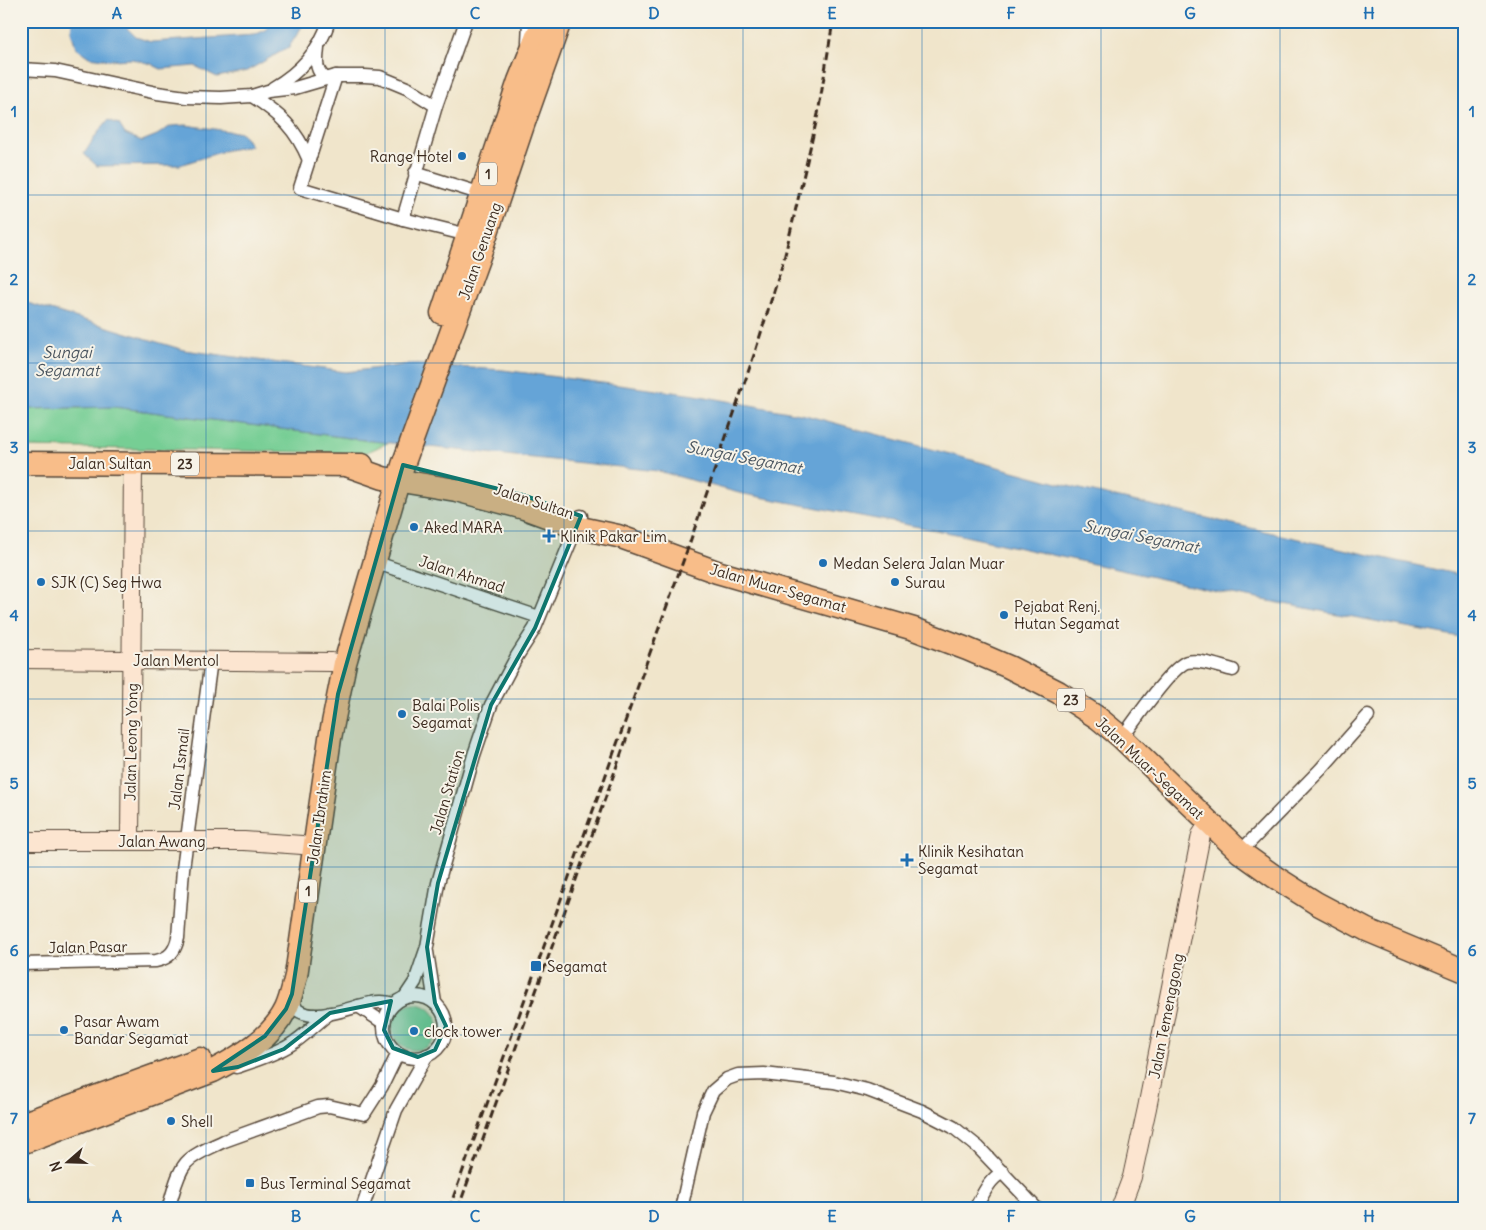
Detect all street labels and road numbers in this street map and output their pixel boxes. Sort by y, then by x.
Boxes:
road number: 1 [479,162,497,185]
street label: Jalan Genuang [454,200,506,302]
road number: 23 [171,452,199,476]
street label: Jalan Sultan [68,454,152,473]
street label: Jalan Sultan [492,479,577,523]
street label: Jalan Ahmad [417,551,507,597]
street label: Jalan Muar-Segamat [708,559,848,617]
street label: Jalan Mentol [133,651,219,670]
street label: Jalan Leong Yong [120,683,142,801]
road number: 23 [1057,688,1085,712]
street label: Jalan Muar-Segamat [1092,713,1208,823]
street label: Jalan Ismail [165,727,193,811]
street label: Jalan Station [426,747,468,837]
street label: Jalan Ibrahim [303,769,335,865]
street label: Jalan Awang [118,832,206,851]
road number: 1 [299,879,317,902]
street label: Jalan Pasar [48,937,128,957]
street label: Jalan Temenggong [1145,952,1187,1080]

